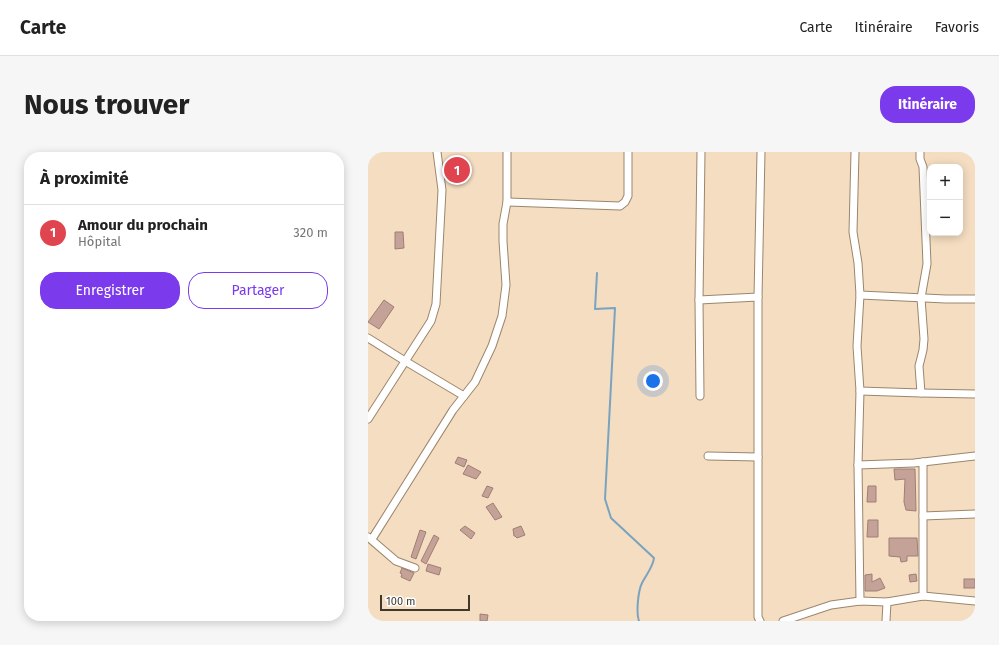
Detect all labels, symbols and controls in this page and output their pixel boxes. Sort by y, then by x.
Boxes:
text: Carte [20,16,66,39]
text: Carte [799,19,833,36]
text: Itinéraire [855,19,913,36]
text: Favoris [935,19,979,36]
button: Itinéraire [880,86,975,123]
text: Nous trouver [24,88,189,121]
pin: 1 [444,155,470,185]
map controls [927,164,963,236]
button: + [927,164,963,200]
text: À proximité [40,168,129,189]
button: − [927,200,963,236]
text: Amour du prochain [78,216,208,234]
text: 1 [50,225,56,240]
text: 320 m [293,225,328,240]
text: Hôpital [78,234,121,249]
button: Enregistrer [40,272,180,309]
button: Partager [188,272,328,309]
your location [643,371,663,391]
scale bar [380,593,470,612]
text: 100 m [386,595,415,608]

